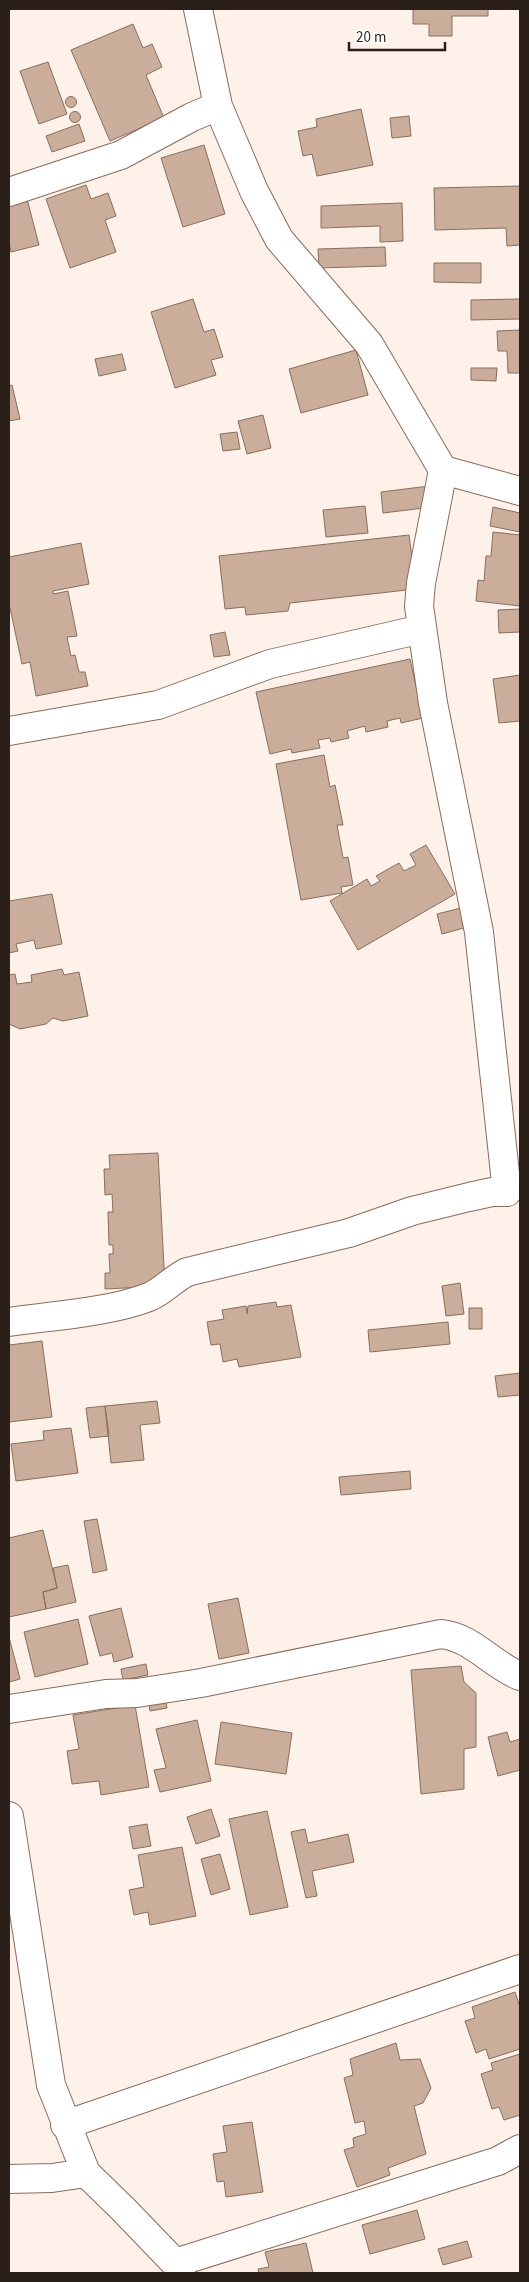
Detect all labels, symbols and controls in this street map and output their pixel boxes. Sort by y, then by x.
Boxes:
scale bar [349,20,445,52]
text: 20 m [356,27,386,48]

